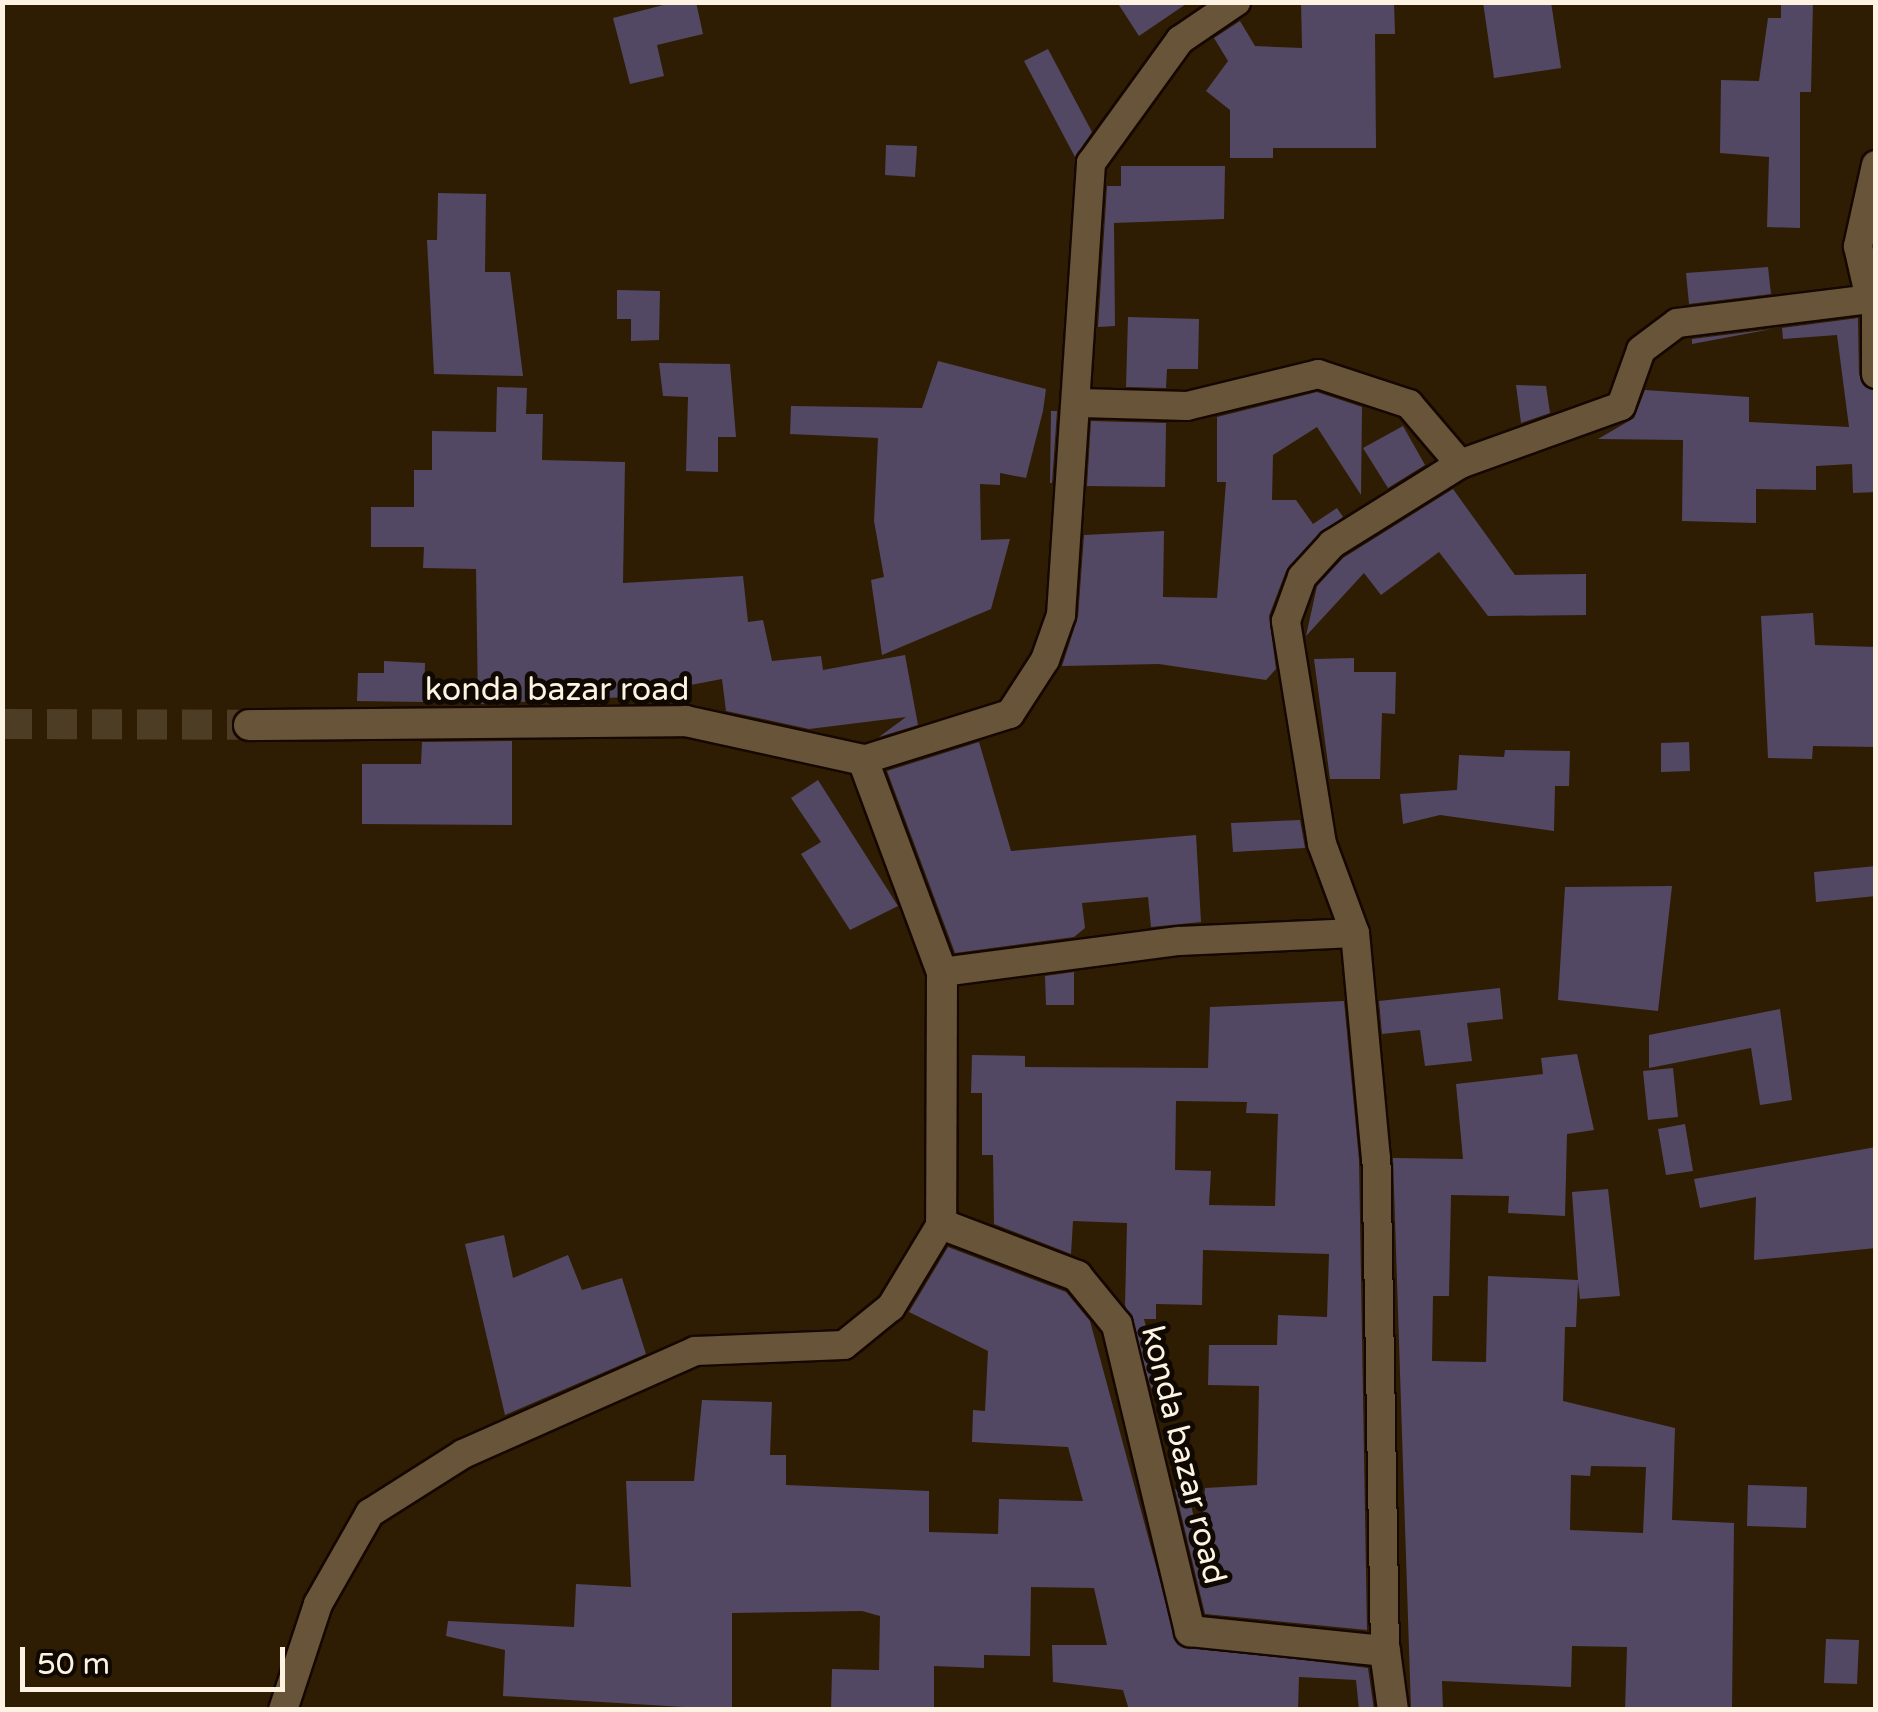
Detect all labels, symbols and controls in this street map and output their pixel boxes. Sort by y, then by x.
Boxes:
street label: konda bazar road [425,671,689,709]
street label: konda bazar road [1132,1322,1234,1588]
scale bar [25,1627,290,1689]
text: 50 m [37,1646,110,1683]

